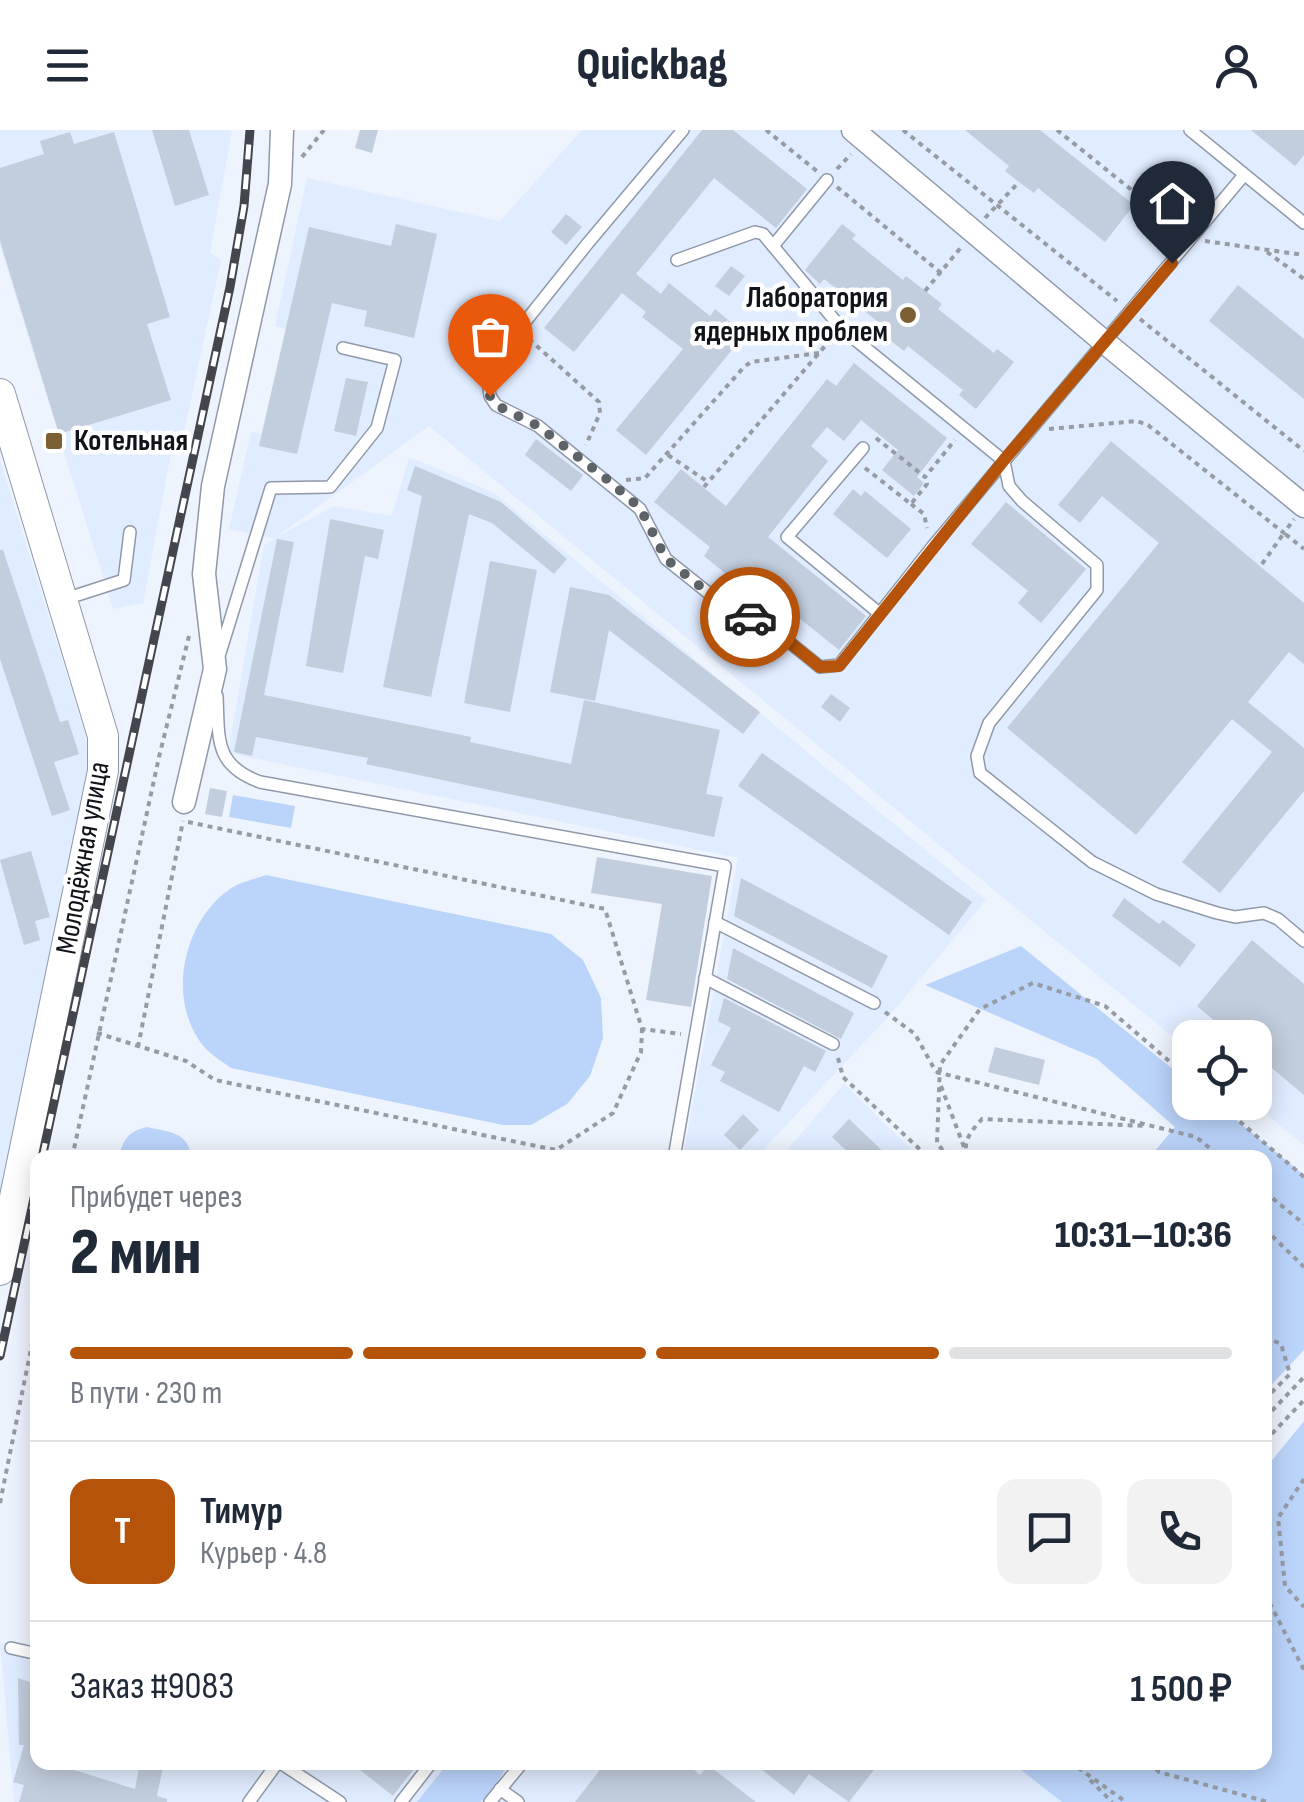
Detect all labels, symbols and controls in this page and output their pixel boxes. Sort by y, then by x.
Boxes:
icon: menu [40,38,95,93]
text: Quickbag [577,38,727,93]
icon: person [1209,38,1264,93]
pin [1130,161,1215,264]
icon: home [1145,176,1200,231]
place label: Лаборатория ядерных проблем [694,280,888,350]
pin [448,294,533,397]
marker: Лаборатория ядерных проблем [897,304,919,326]
icon: bag [463,309,518,364]
place label: Котельная [74,423,188,459]
marker: Котельная [43,430,65,452]
courier [700,567,800,667]
icon: car [723,590,778,645]
street label: Молодёжная улица [48,759,118,957]
map controls [1172,1020,1272,1120]
button: locate [1172,1020,1272,1120]
text: Прибудет через [70,1178,242,1217]
text: 10:31–10:36 [1055,1213,1232,1258]
text: 2 мин [70,1215,202,1293]
text: В пути · 230 m [70,1374,222,1413]
button: chat [997,1479,1102,1584]
button: phone [1127,1479,1232,1584]
text: Тимур [200,1489,283,1534]
text: Т [114,1509,131,1554]
text: Курьер · 4.8 [200,1534,327,1573]
text: Заказ #9083 [70,1664,234,1709]
text: 1 500 ₽ [1130,1667,1232,1712]

